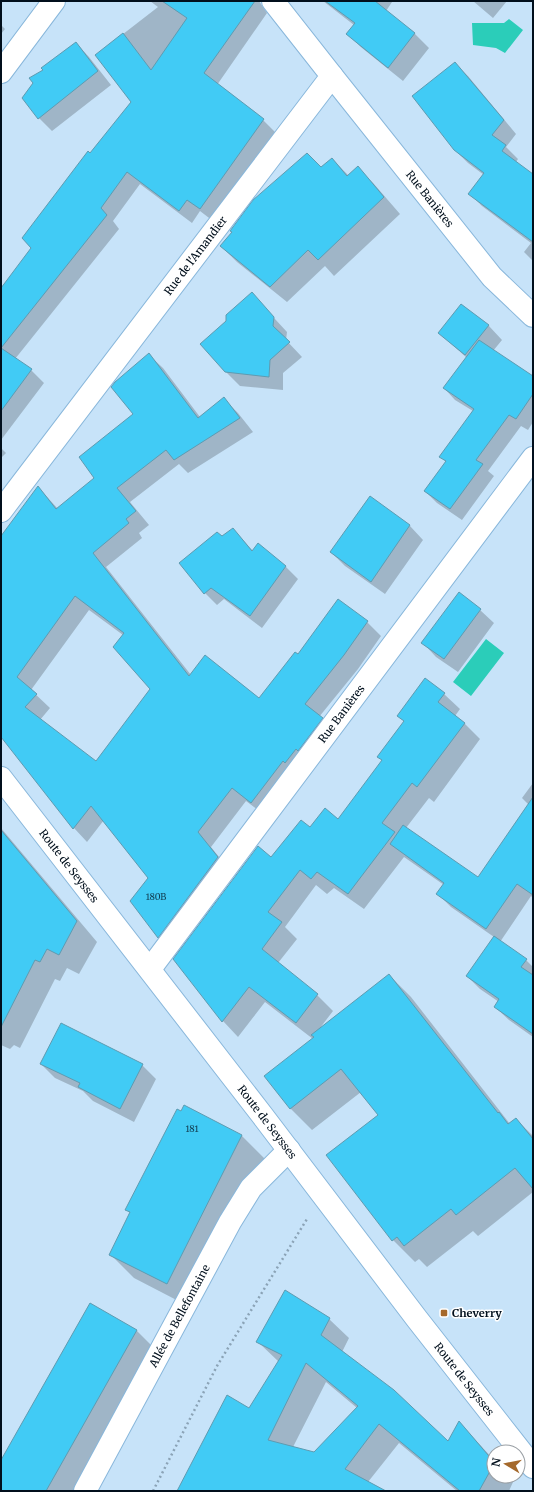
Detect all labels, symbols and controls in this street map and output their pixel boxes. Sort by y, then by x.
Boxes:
street label: Rue Banières [403,168,457,230]
street label: Rue de l'Amandier [161,213,230,298]
street label: Rue Banières [315,682,368,745]
street label: Route de Seysses [36,826,102,905]
house number: 180B [146,891,166,902]
street label: Route de Seysses [235,1082,300,1162]
house number: 181 [186,1123,198,1134]
street label: Allée de Bellefontaine [146,1262,213,1370]
place label: Cheverry [452,1306,502,1320]
marker: Cheverry [439,1308,449,1318]
street label: Route de Seysses [431,1340,497,1419]
north arrow [486,1444,526,1484]
text: N [489,1456,504,1468]

